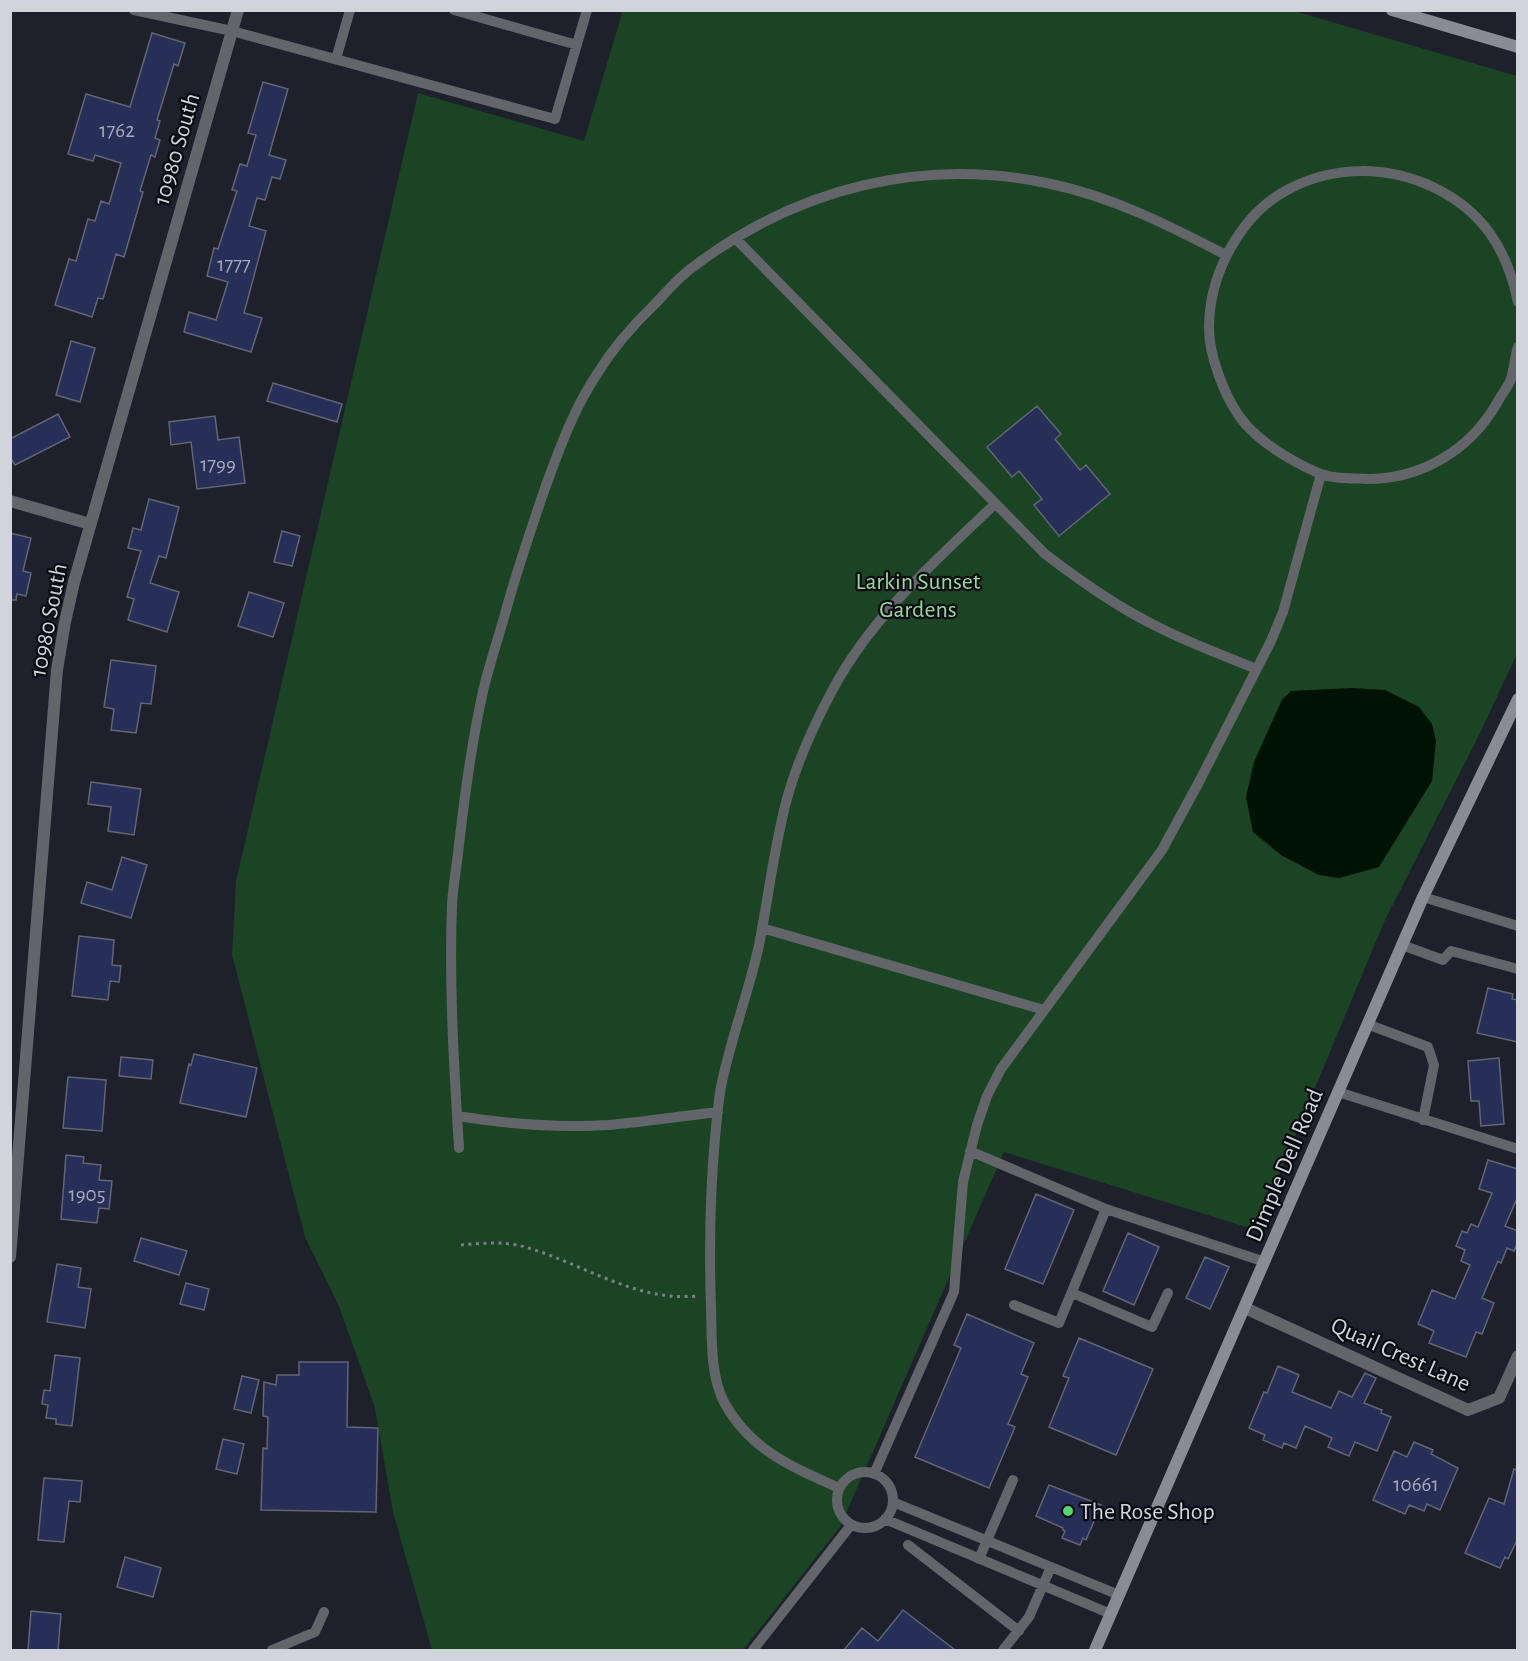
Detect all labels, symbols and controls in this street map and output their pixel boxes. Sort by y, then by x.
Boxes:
street label: 10980 South [150,91,204,208]
house number: 1762 [99,120,135,141]
house number: 1777 [217,254,251,275]
house number: 1799 [200,454,236,475]
street label: 10980 South [26,561,72,679]
park label: Larkin Sunset Gardens [855,570,981,622]
street label: Dimple Dell Road [1242,1085,1328,1245]
house number: 1905 [69,1184,105,1205]
street label: Quail Crest Lane [1327,1313,1474,1396]
house number: 10661 [1393,1474,1439,1495]
place label: The Rose Shop [1080,1500,1215,1524]
marker: The Rose Shop [1061,1504,1075,1518]

